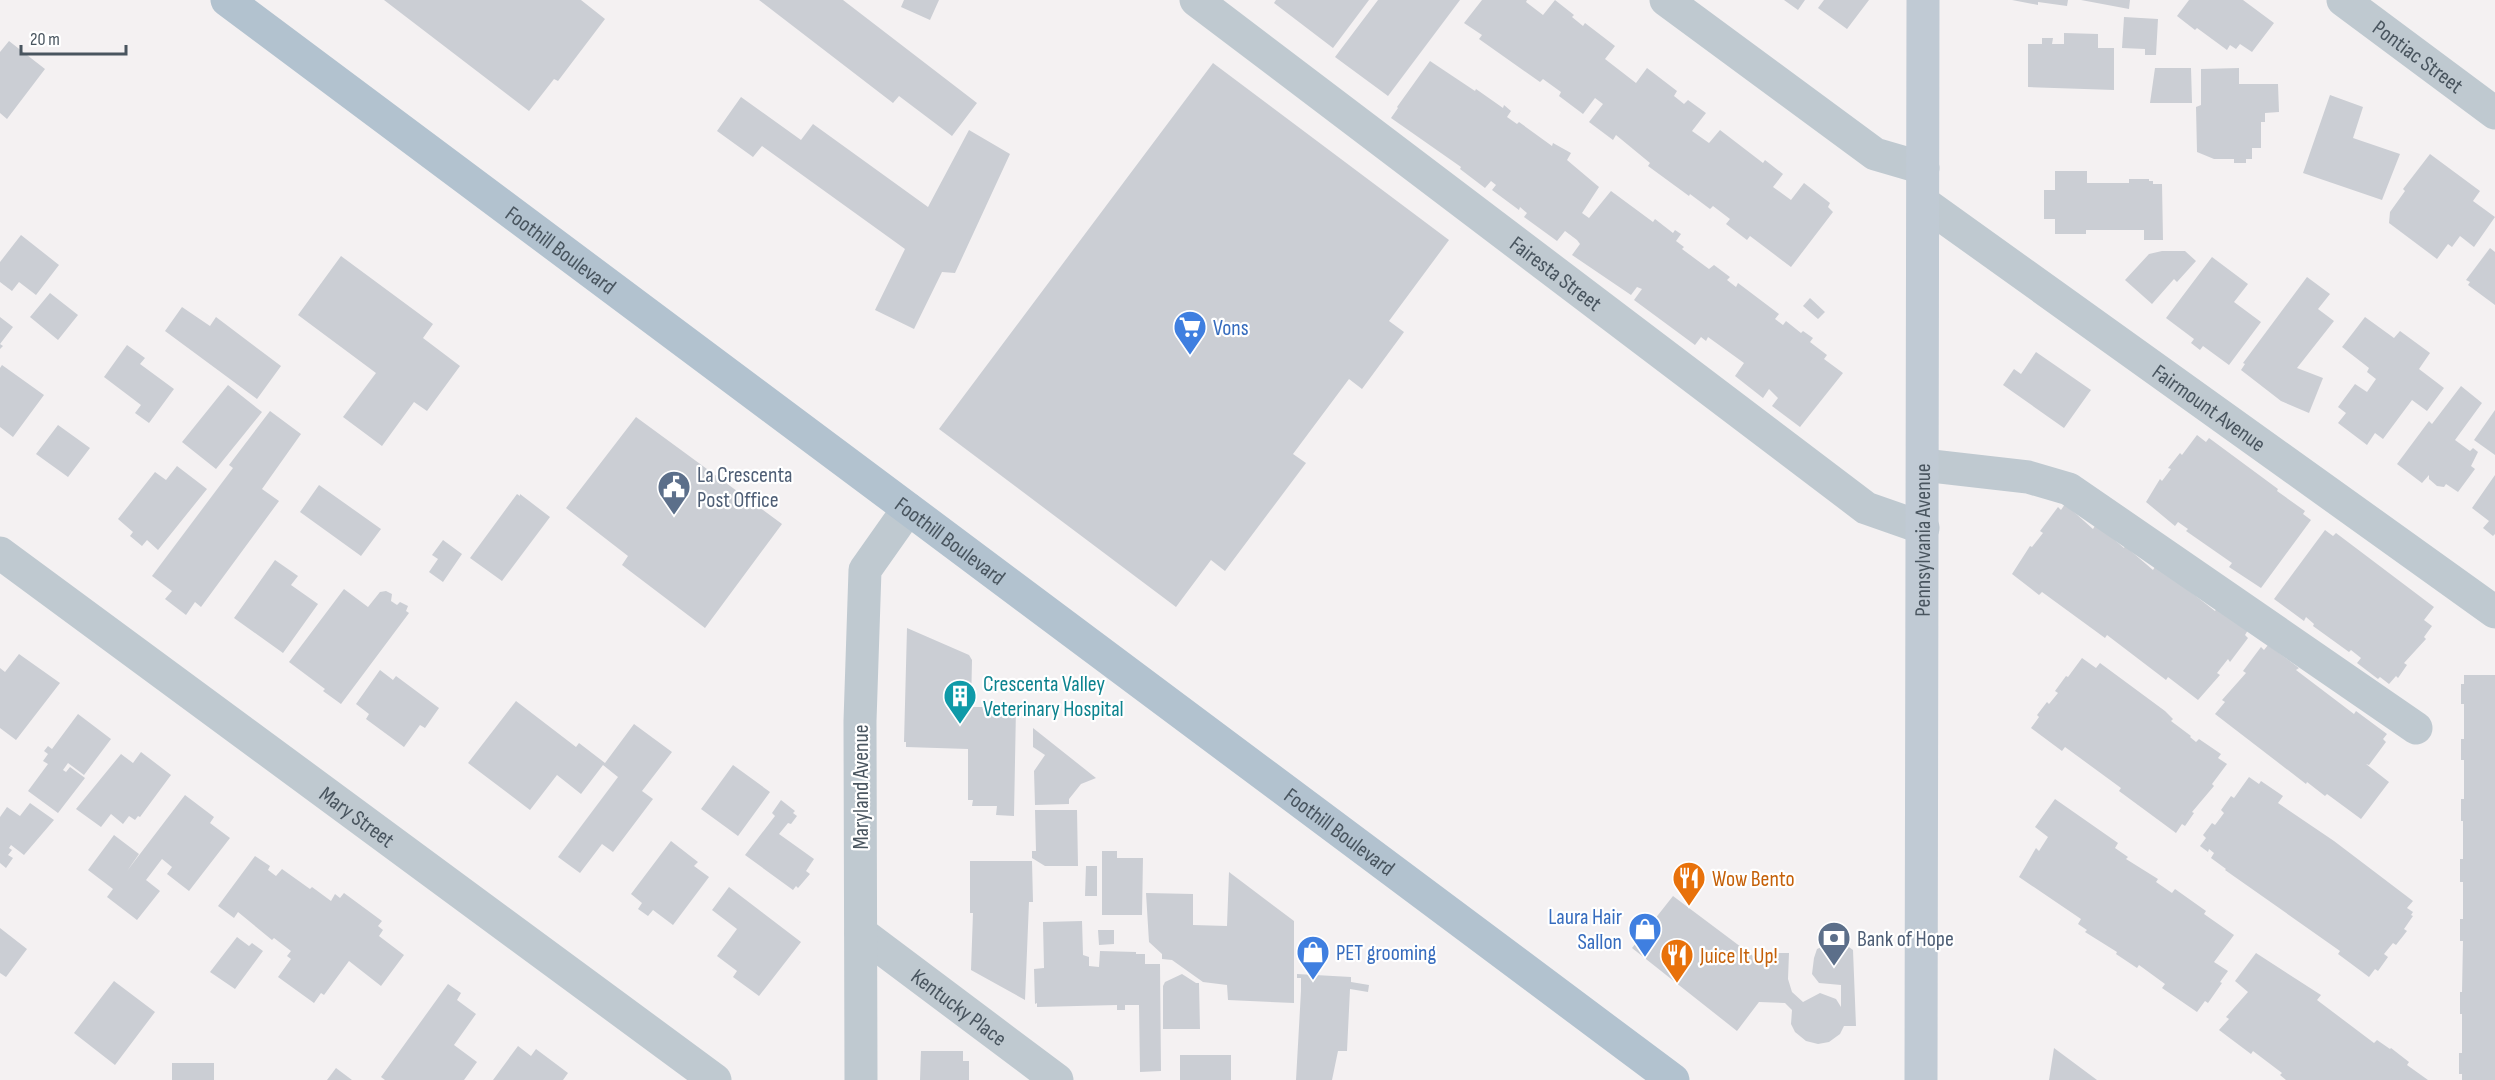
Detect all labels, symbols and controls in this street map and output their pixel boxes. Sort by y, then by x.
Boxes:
street label: Pontiac Street [2367,15,2468,100]
scale bar [21,18,126,56]
text: 20 m [30,29,60,50]
street label: Foothill Boulevard [500,201,621,301]
street label: Fairesta Street [1504,231,1607,318]
supermarket icon: Vons [1172,309,1208,356]
place label: Vons [1213,315,1249,342]
street label: Fairmount Avenue [2147,359,2270,458]
place label: La Crescenta Post Office [697,462,793,514]
street label: Pennsylvania Avenue [1910,463,1937,617]
public building icon: La Crescenta Post Office [656,469,692,516]
street label: Foothill Boulevard [889,492,1010,592]
place label: Crescenta Valley Veterinary Hospital [983,671,1124,723]
building icon: Crescenta Valley Veterinary Hospital [942,678,978,725]
street label: Maryland Avenue [848,725,875,849]
street label: Mary Street [314,781,400,854]
street label: Foothill Boulevard [1278,782,1400,882]
restaurant icon: Wow Bento [1671,860,1707,907]
place label: Wow Bento [1712,866,1795,893]
place label: Laura Hair Sallon [1548,904,1622,956]
shop icon: Laura Hair Sallon [1627,911,1663,958]
bank icon: Bank of Hope [1816,920,1852,967]
place label: Bank of Hope [1857,926,1954,953]
shop icon: PET grooming [1295,934,1331,981]
restaurant icon: Juice It Up! [1659,937,1695,984]
place label: PET grooming [1336,940,1436,967]
place label: Juice It Up! [1699,943,1778,970]
street label: Kentucky Place [905,963,1012,1053]

